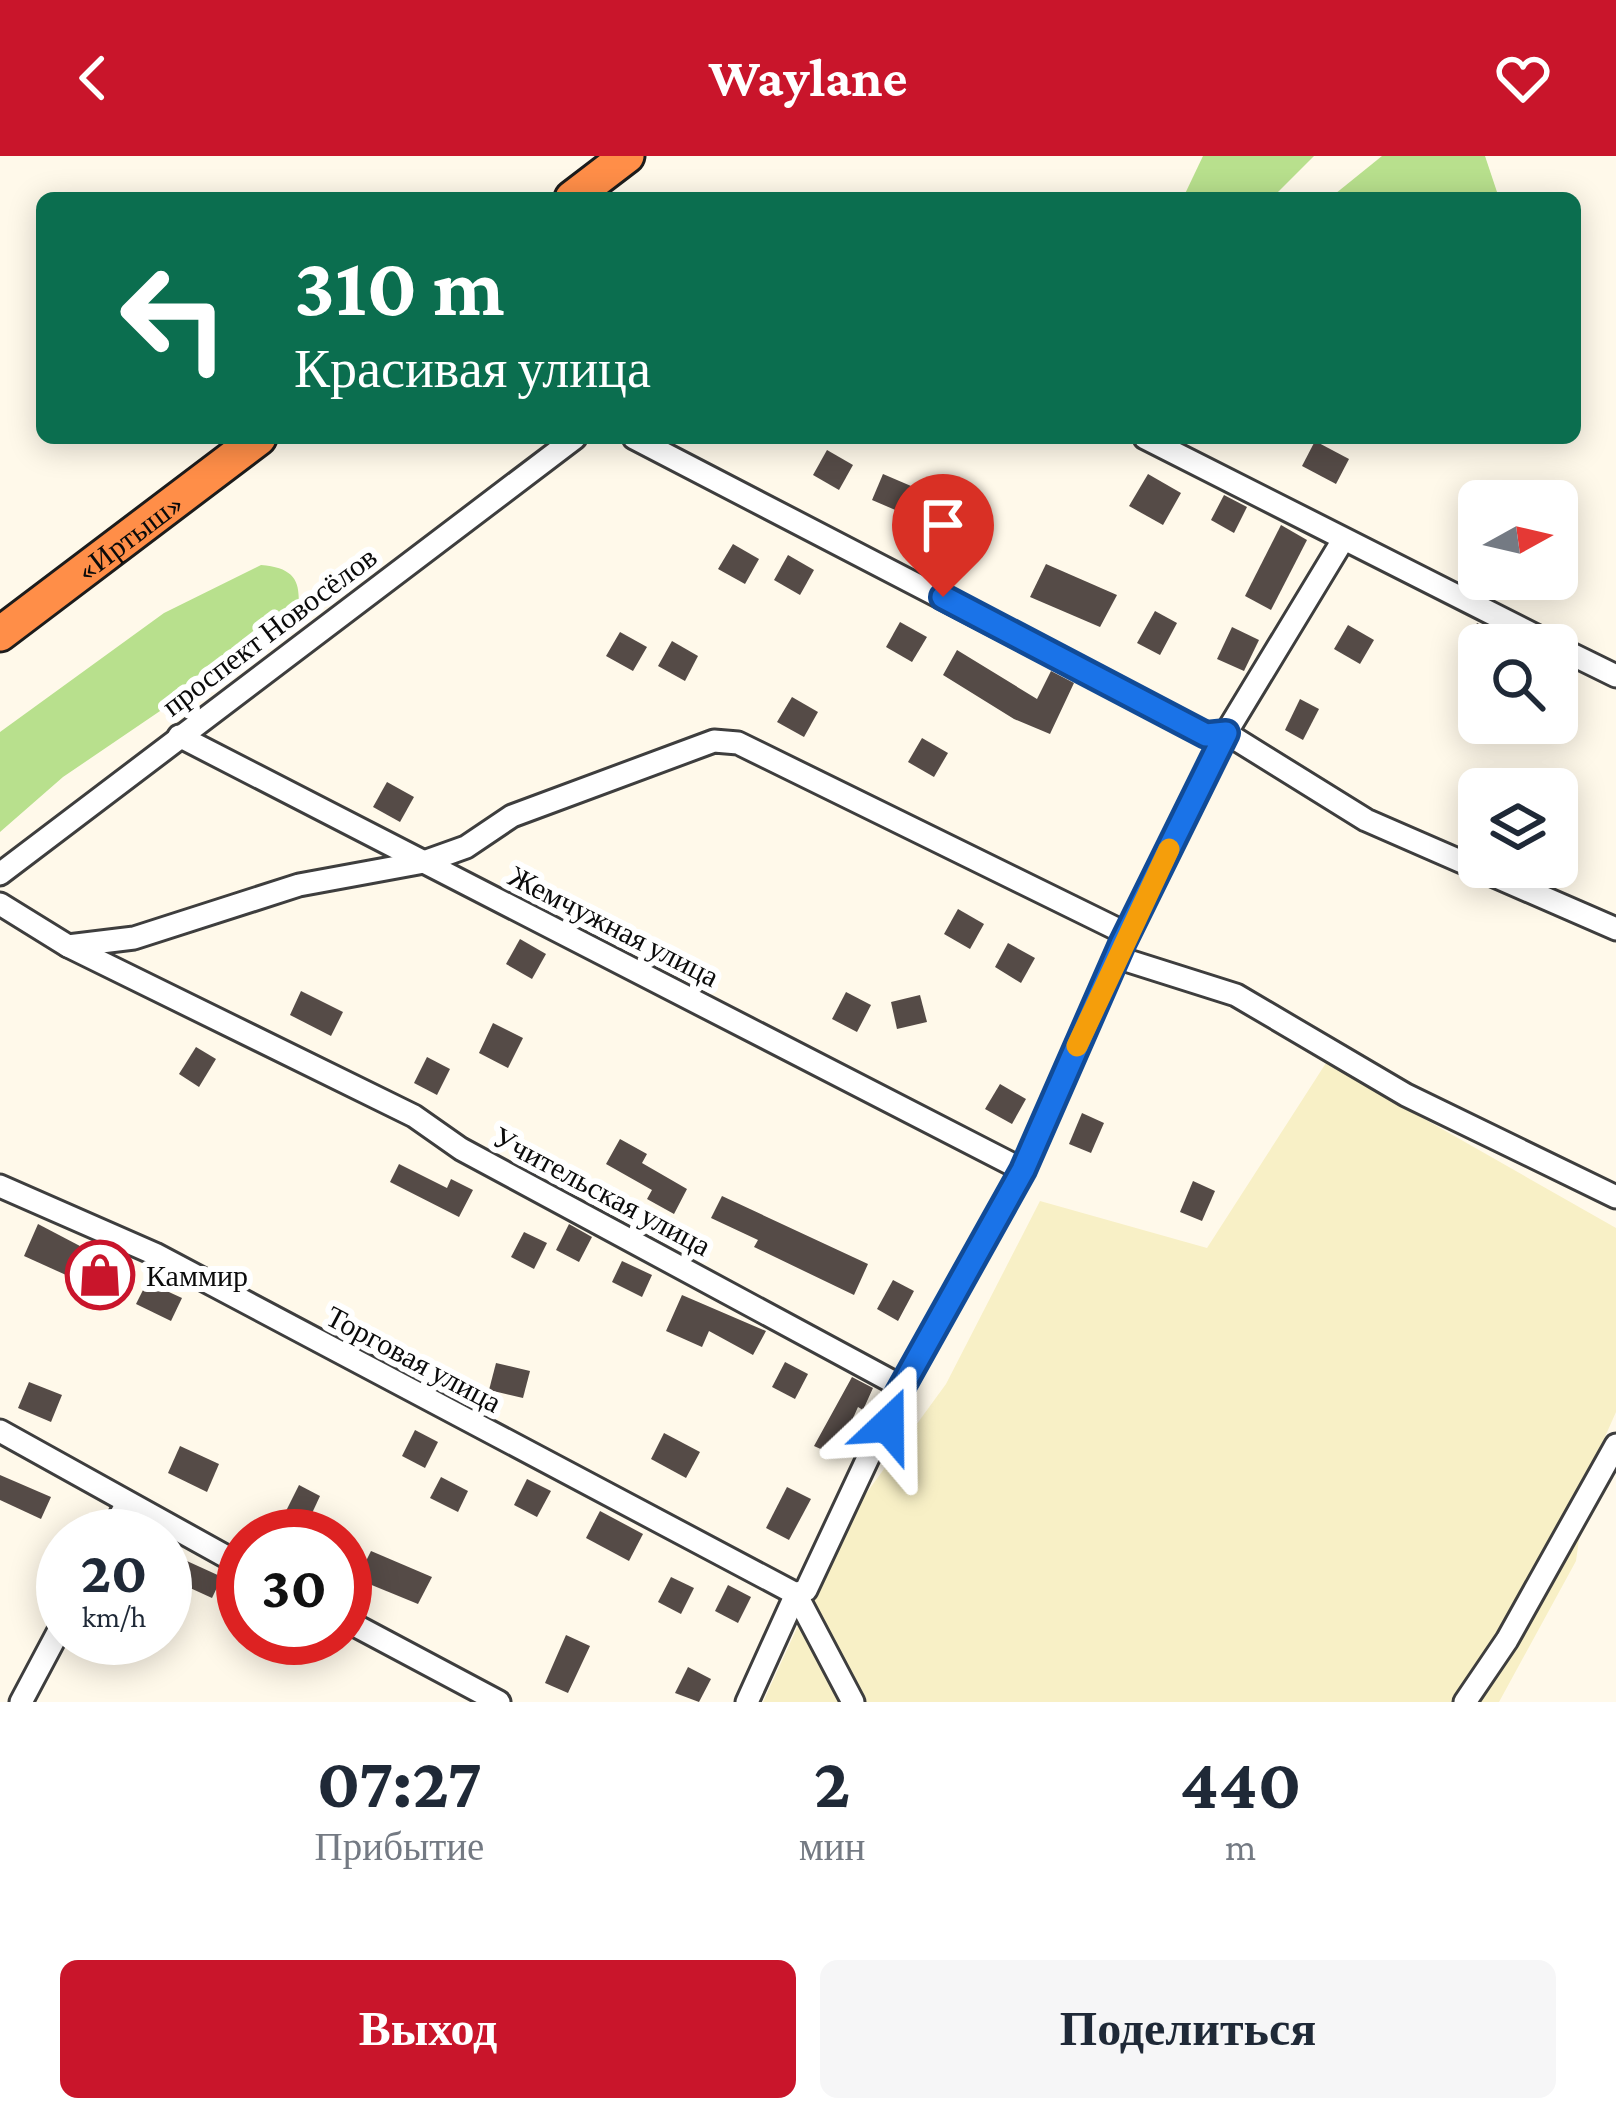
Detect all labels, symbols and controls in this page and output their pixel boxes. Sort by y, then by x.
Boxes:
icon: back [60,45,126,111]
icon: heart [1490,45,1556,111]
text: Waylane [708,48,908,108]
icon: left [96,240,252,396]
text: 310 m [294,240,505,333]
text: Красивая улица [294,339,651,399]
pin [892,474,994,597]
north arrow [1458,480,1578,600]
map controls [1458,480,1578,888]
street label: «Иртыш» [69,485,189,587]
icon: arrive [910,492,976,558]
street label: проспект Новосёлов [155,540,383,722]
button: search [1458,624,1578,744]
button: layers [1458,768,1578,888]
street label: Жемчужная улица [504,859,724,993]
street label: Учительская улица [488,1120,716,1262]
shop icon: Каммир [65,1240,135,1310]
place label: Каммир [146,1259,248,1292]
street label: Торговая улица [321,1299,507,1419]
position arrow [825,1362,951,1488]
speed limit sign: 30 [216,1509,372,1665]
text: 20 [80,1538,148,1605]
text: km/h [82,1600,146,1633]
text: 07:27 [317,1742,482,1822]
text: 2 [814,1742,851,1822]
text: 440 [1180,1743,1301,1823]
text: Прибытие [315,1825,484,1868]
text: мин [799,1825,865,1868]
text: m [1225,1825,1256,1868]
button: Выход [60,1960,796,2098]
button: Поделиться [820,1960,1556,2098]

